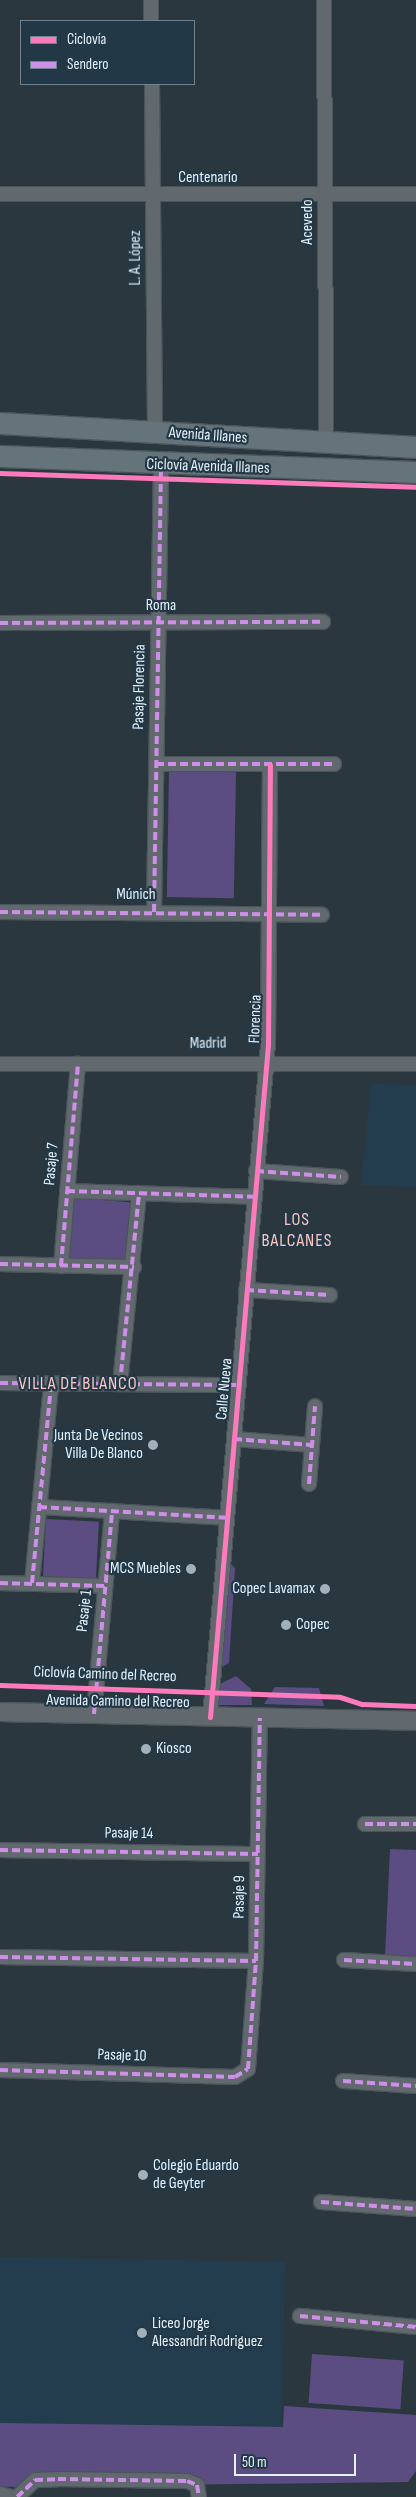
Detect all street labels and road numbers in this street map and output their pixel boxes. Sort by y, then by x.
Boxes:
street label: Centenario [178,168,238,188]
street label: Acevedo [298,199,318,245]
street label: L. A. López [126,230,146,286]
street label: Avenida Illanes [168,424,248,448]
street label: Ciclovía Avenida Illanes [146,455,270,479]
street label: Roma [146,596,176,616]
street label: Pasaje Florencia [130,644,150,730]
street label: Múnich [116,885,156,905]
street label: Florencia [246,994,266,1044]
street label: Madrid [190,1034,226,1054]
street label: Pasaje 7 [41,1142,63,1186]
street label: Calle Nueva [213,1357,237,1421]
street label: Pasaje 1 [73,1589,97,1633]
street label: Ciclovía Camino del Recreo [33,1663,177,1687]
street label: Avenida Camino del Recreo [46,1691,190,1713]
street label: Pasaje 14 [105,1824,153,1844]
street label: Pasaje 9 [230,1875,250,1919]
street label: Pasaje 10 [97,2046,147,2066]

